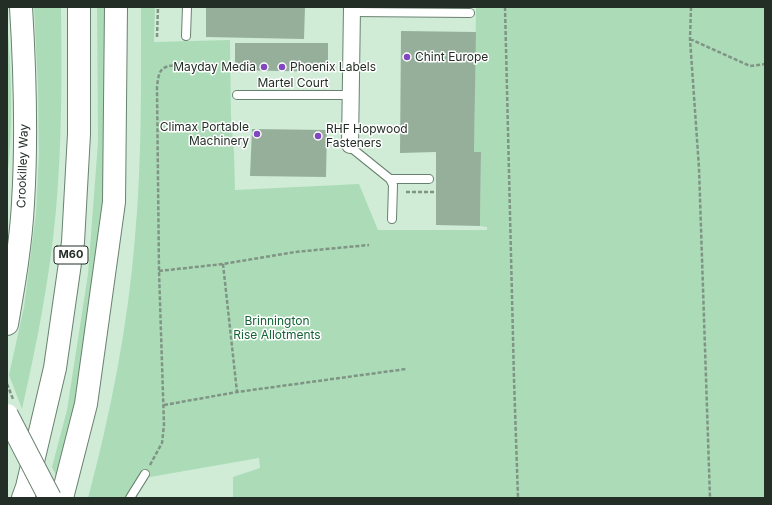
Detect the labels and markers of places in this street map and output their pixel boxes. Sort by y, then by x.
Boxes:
place label: Chint Europe [415,50,488,64]
marker: Chint Europe [402,52,412,62]
place label: Mayday Media [173,60,256,74]
place label: Phoenix Labels [290,60,376,74]
marker: Mayday Media [259,62,269,72]
marker: Phoenix Labels [277,62,287,72]
place label: Climax Portable Machinery [160,120,249,148]
place label: RHF Hopwood Fasteners [326,122,408,150]
marker: Climax Portable Machinery [252,129,262,139]
marker: RHF Hopwood Fasteners [313,131,323,141]

